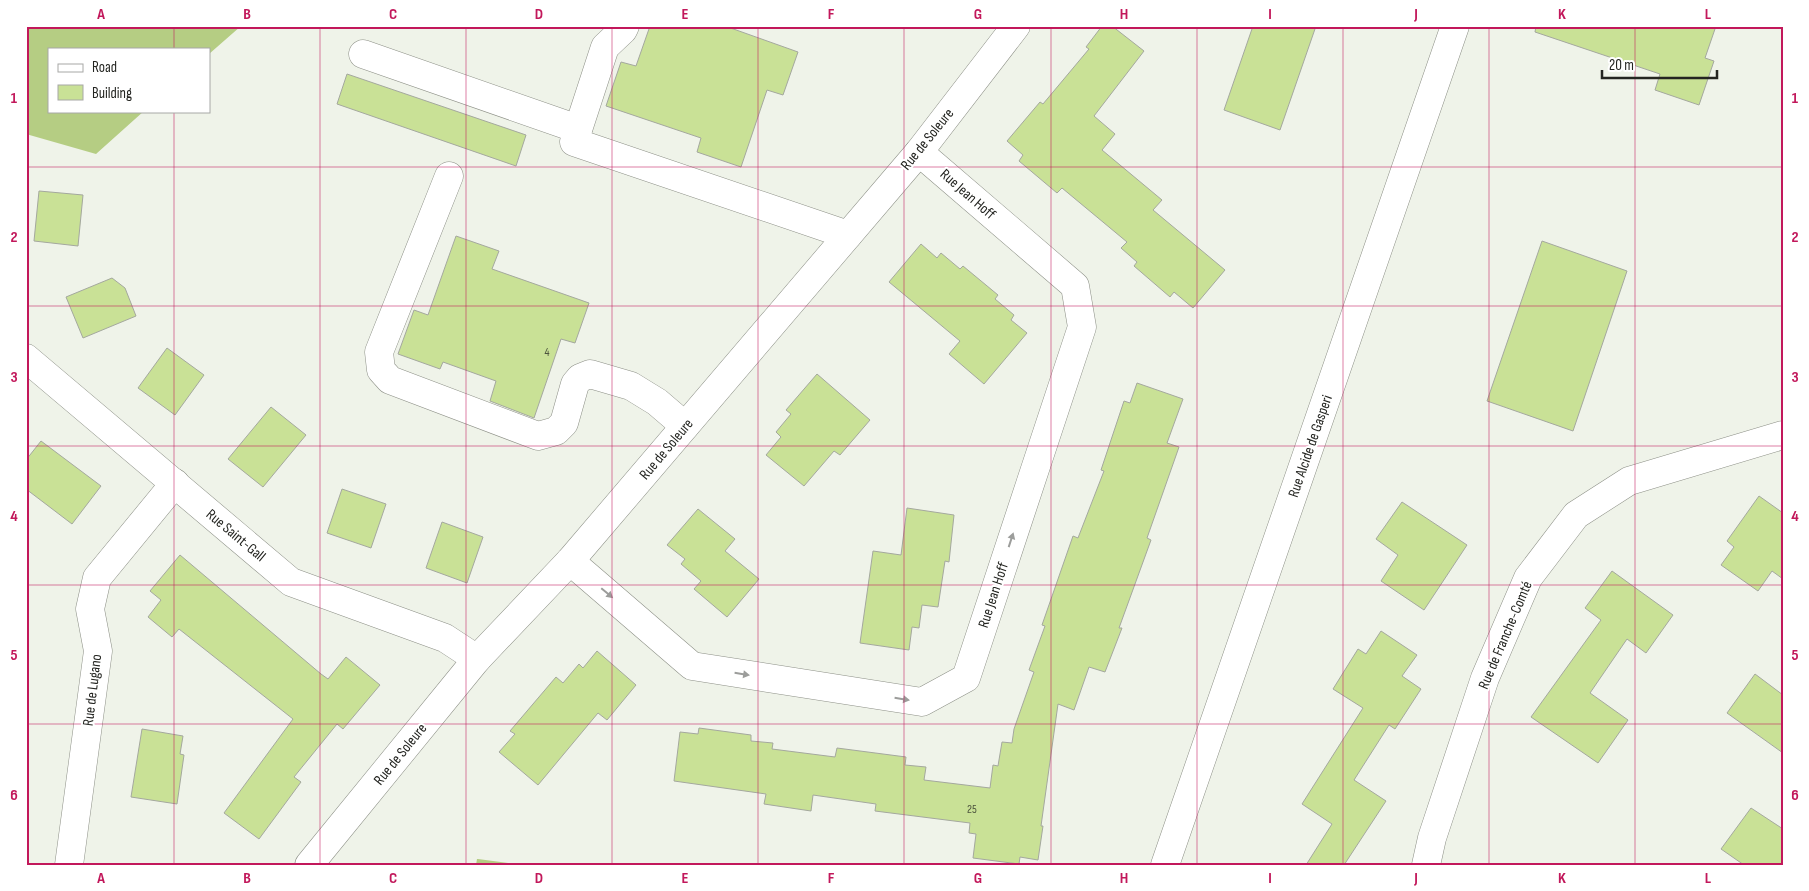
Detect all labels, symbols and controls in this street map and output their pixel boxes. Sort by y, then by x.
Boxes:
text: A [96,5,105,24]
text: B [243,5,251,24]
text: C [389,5,397,24]
text: D [535,5,543,24]
text: E [682,5,689,24]
text: F [828,5,835,24]
text: G [974,5,982,24]
text: H [1120,5,1128,24]
text: I [1268,5,1272,24]
text: J [1413,5,1418,24]
text: K [1558,5,1566,24]
text: L [1705,5,1712,24]
legend [48,48,210,112]
scale bar [1602,48,1716,80]
text: 20 m [1609,56,1634,75]
text: Road [92,58,117,77]
text: Building [92,84,132,103]
text: 1 [11,89,18,108]
text: 1 [1792,89,1799,108]
street label: Rue de Soleure [897,105,958,174]
street label: Rue Jean Hoff [936,165,1000,224]
text: 2 [10,228,18,247]
text: 2 [1791,228,1799,247]
house number: 4 [544,345,550,360]
text: 3 [10,368,18,387]
text: 3 [1791,368,1799,387]
street label: Rue Alcide de Gasperi [1284,392,1337,500]
street label: Rue de Soleure [635,415,697,484]
street label: Rue Saint-Gall [202,505,269,566]
text: 4 [10,507,18,526]
text: 4 [1791,507,1799,526]
one-way arrow [1008,532,1016,547]
street label: Rue Jean Hoff [974,560,1013,630]
street label: Rue de Franche-Comté [1474,578,1537,692]
one-way arrow [600,587,612,599]
text: 5 [10,646,18,665]
text: 5 [1791,646,1799,665]
street label: Rue de Lugano [79,653,106,727]
one-way arrow [734,670,750,678]
one-way arrow [895,695,911,703]
street label: Rue de Soleure [370,720,431,789]
text: 6 [10,786,18,805]
text: 6 [1791,786,1799,805]
house number: 25 [967,802,977,817]
text: A [96,869,105,888]
text: B [243,869,251,888]
text: C [389,869,397,888]
text: D [535,869,543,888]
text: E [682,869,689,888]
text: F [828,869,835,888]
text: G [974,869,982,888]
text: H [1120,869,1128,888]
text: I [1268,869,1272,888]
text: J [1413,869,1418,888]
text: K [1558,869,1566,888]
text: L [1705,869,1712,888]

